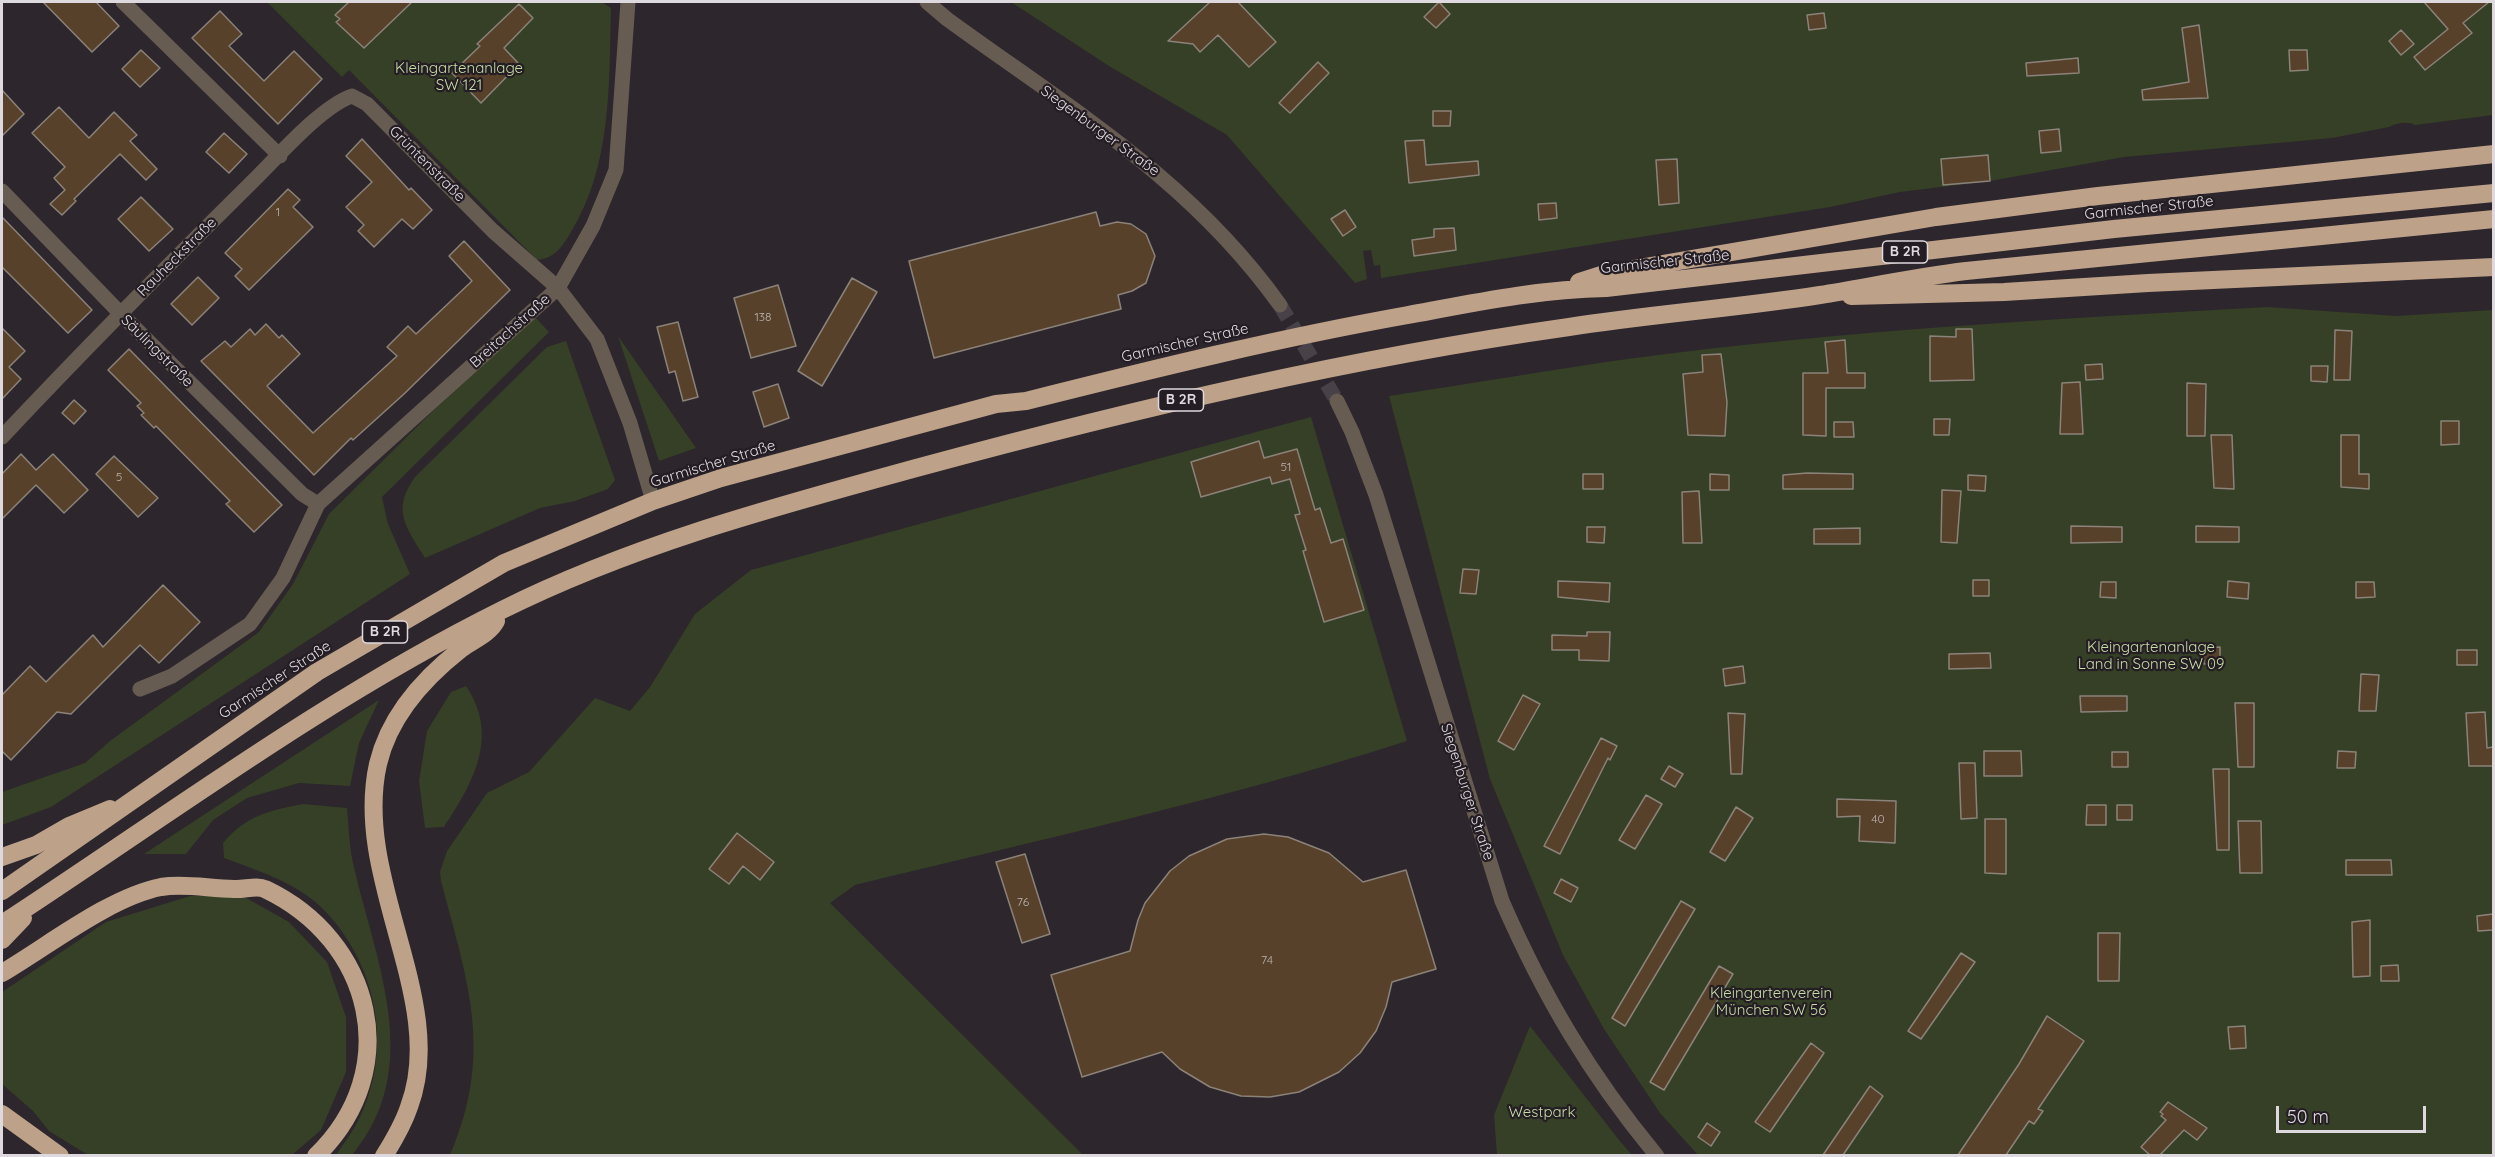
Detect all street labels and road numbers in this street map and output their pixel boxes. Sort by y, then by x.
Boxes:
street label: Siegenburger Straße [1037,82,1163,180]
street label: Grüntenstraße [385,122,469,206]
street label: Garmischer Straße [2084,192,2214,224]
street label: Rauheckstraße [134,214,220,300]
road number: B 2R [1882,241,1928,263]
street label: Garmischer Straße [1600,246,1730,278]
street label: Breitachstraße [466,290,554,372]
street label: Säulingstraße [117,311,197,391]
street label: Garmischer Straße [1120,320,1250,366]
road number: B 2R [1158,389,1204,411]
street label: Garmischer Straße [648,436,778,492]
road number: B 2R [362,621,408,643]
street label: Garmischer Straße [216,637,334,723]
street label: Siegenburger Straße [1436,721,1498,863]

